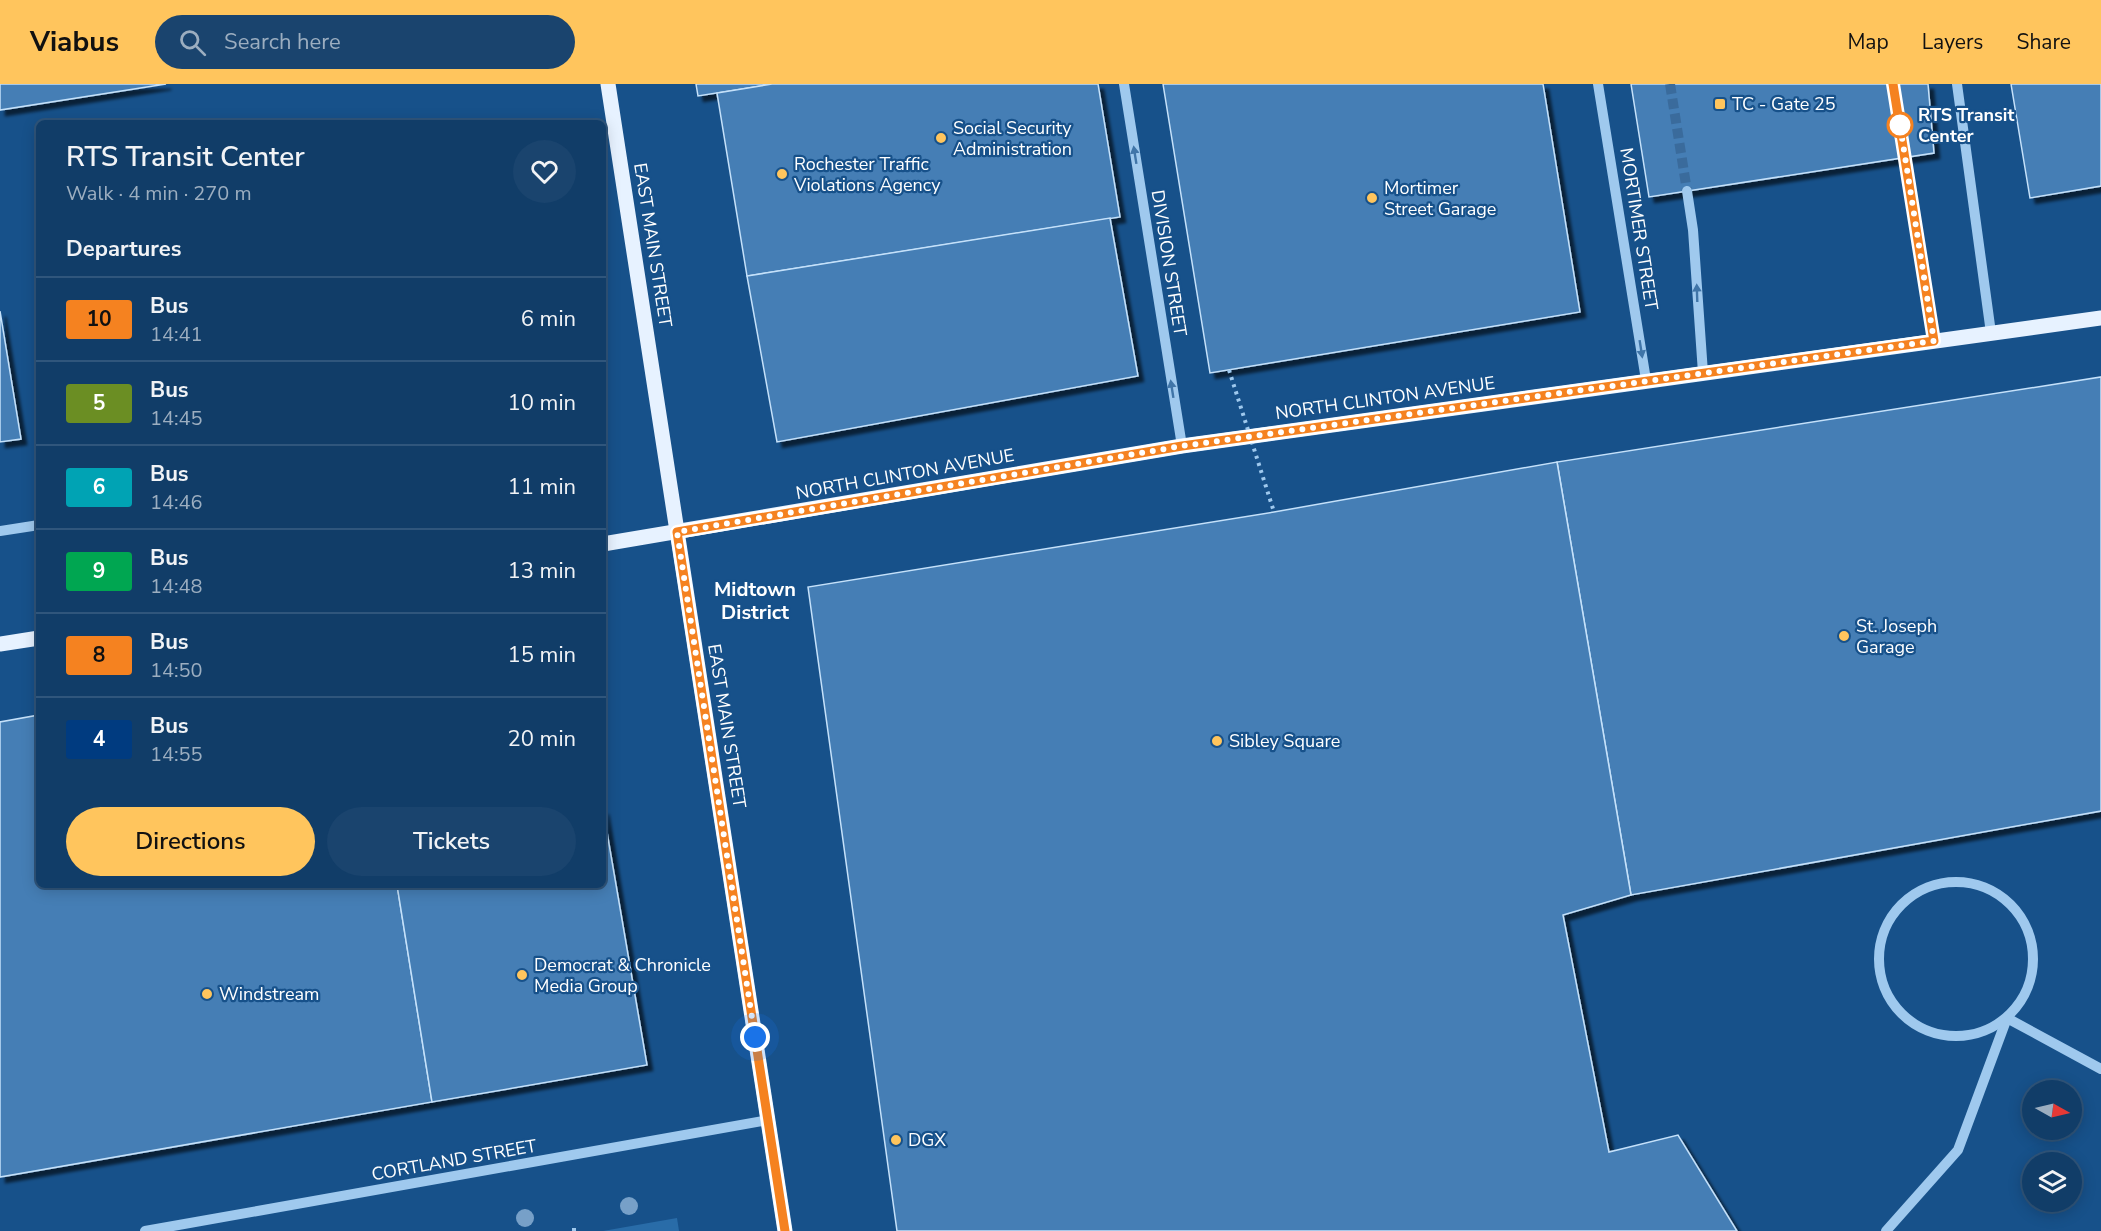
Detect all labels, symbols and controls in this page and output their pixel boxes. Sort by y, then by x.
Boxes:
search box [155,15,575,69]
text: Viabus [30,23,119,61]
icon: search [176,26,209,59]
text: Search here [224,27,341,57]
text: Map [1847,28,1889,56]
text: Layers [1922,28,1983,56]
text: Share [2016,28,2071,56]
place label: TC - Gate 25 [1732,92,1836,116]
marker: TC - Gate 25 [1713,97,1727,111]
place label: RTS Transit Center [1918,103,2014,148]
marker: RTS Transit Center [1887,112,1913,138]
place label: Social Security Administration [953,116,1072,161]
marker: Social Security Administration [934,131,948,145]
text: RTS Transit Center [66,138,305,176]
button: heart [513,140,576,203]
one-way arrow [1131,145,1140,164]
street label: MORTIMER STREET [1614,146,1664,312]
place label: Rochester Traffic Violations Agency [793,152,941,197]
street label: EAST MAIN STREET [628,161,678,329]
marker: Rochester Traffic Violations Agency [775,167,789,181]
place label: Mortimer Street Garage [1384,176,1496,221]
text: Walk · 4 min · 270 m [66,180,252,207]
street label: DIVISION STREET [1146,188,1192,338]
marker: Mortimer Street Garage [1365,191,1379,205]
text: Departures [66,234,181,264]
one-way arrow [1692,284,1701,303]
text: Bus [150,291,189,321]
text: 6 min [521,304,576,334]
text: 10 [86,305,112,333]
text: 14:41 [150,321,203,348]
one-way arrow [1637,340,1646,359]
street label: NORTH CLINTON AVENUE [1274,371,1496,425]
text: Bus [150,375,189,405]
one-way arrow [1168,379,1177,398]
text: 10 min [508,388,576,418]
text: 5 [93,389,105,417]
text: 14:45 [150,405,203,432]
street label: NORTH CLINTON AVENUE [794,443,1016,505]
text: Bus [150,459,189,489]
text: 11 min [508,472,576,502]
text: 6 [93,473,105,501]
text: 14:46 [150,489,203,516]
text: Bus [150,543,189,573]
text: 13 min [508,556,576,586]
text: 9 [93,557,105,585]
text: 14:48 [150,573,203,600]
district label: Midtown District [714,576,796,626]
place label: St. Joseph Garage [1856,614,1937,659]
text: Bus [150,627,189,657]
marker: St. Joseph Garage [1837,629,1851,643]
text: 15 min [508,640,576,670]
text: 8 [93,641,105,669]
street label: EAST MAIN STREET [702,642,752,810]
text: 14:50 [150,657,203,684]
text: Bus [150,711,189,741]
text: 20 min [508,724,576,754]
text: 4 [93,725,105,753]
place label: Sibley Square [1229,729,1340,753]
marker: Sibley Square [1210,734,1224,748]
text: 14:55 [150,741,203,768]
button: Directions [66,807,315,876]
button: Tickets [327,807,576,876]
place label: Democrat & Chronicle Media Group [534,953,711,998]
marker: Democrat & Chronicle Media Group [515,968,529,982]
place label: Windstream [219,982,319,1006]
marker: Windstream [200,987,214,1001]
your location [740,1022,770,1052]
north arrow [2022,1080,2082,1140]
map controls [2022,1080,2082,1212]
place label: DGX [908,1128,946,1152]
marker: DGX [889,1133,903,1147]
street label: CORTLAND STREET [370,1134,539,1186]
button: layers [2022,1152,2082,1212]

